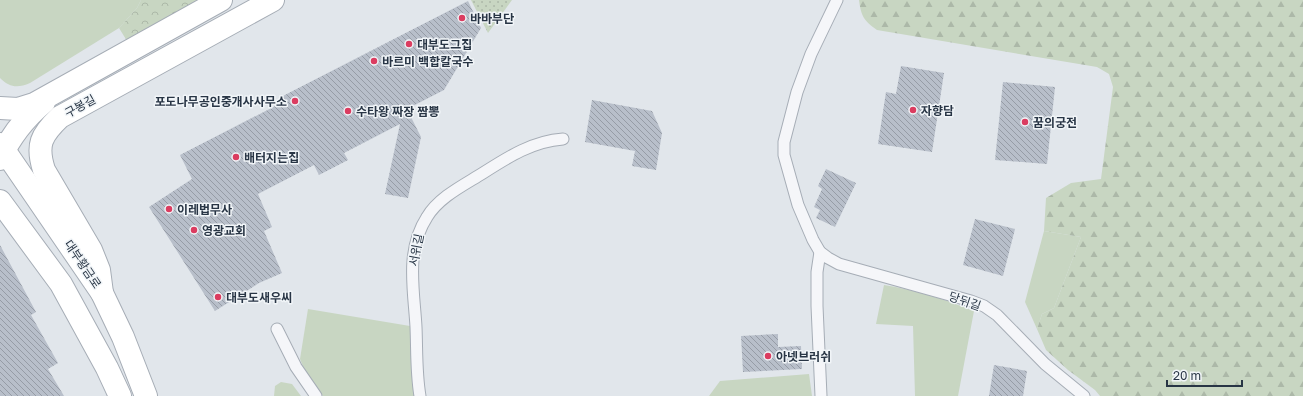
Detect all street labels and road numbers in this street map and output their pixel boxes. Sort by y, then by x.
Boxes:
street label: 구봉길 [62,91,98,121]
street label: 서위길 [405,232,427,268]
street label: 대부황금로 [61,237,105,291]
street label: 당뒤길 [947,289,983,313]

